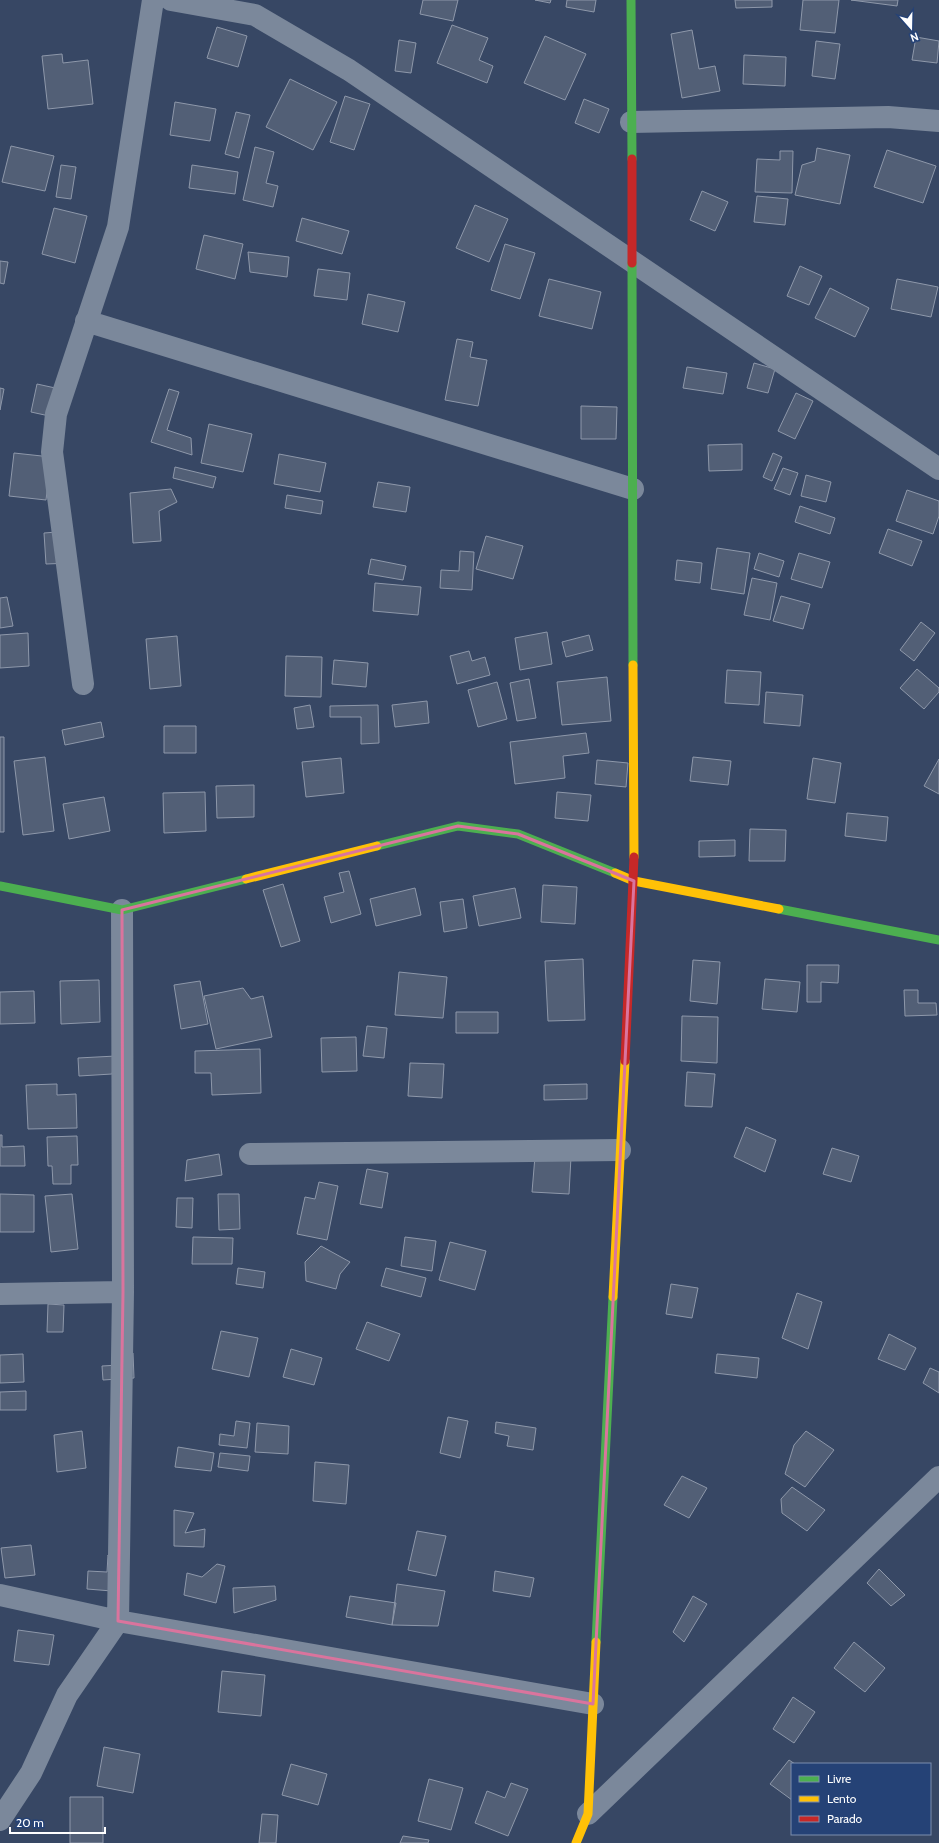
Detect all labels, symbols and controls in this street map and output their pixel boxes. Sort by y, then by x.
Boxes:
north arrow [891,8,931,48]
text: N [908,29,920,45]
legend [791,1763,931,1835]
text: Livre [827,1771,851,1786]
text: Lento [827,1791,857,1806]
scale bar [10,1809,105,1835]
text: Parado [827,1811,863,1826]
text: 20 m [16,1815,44,1830]

